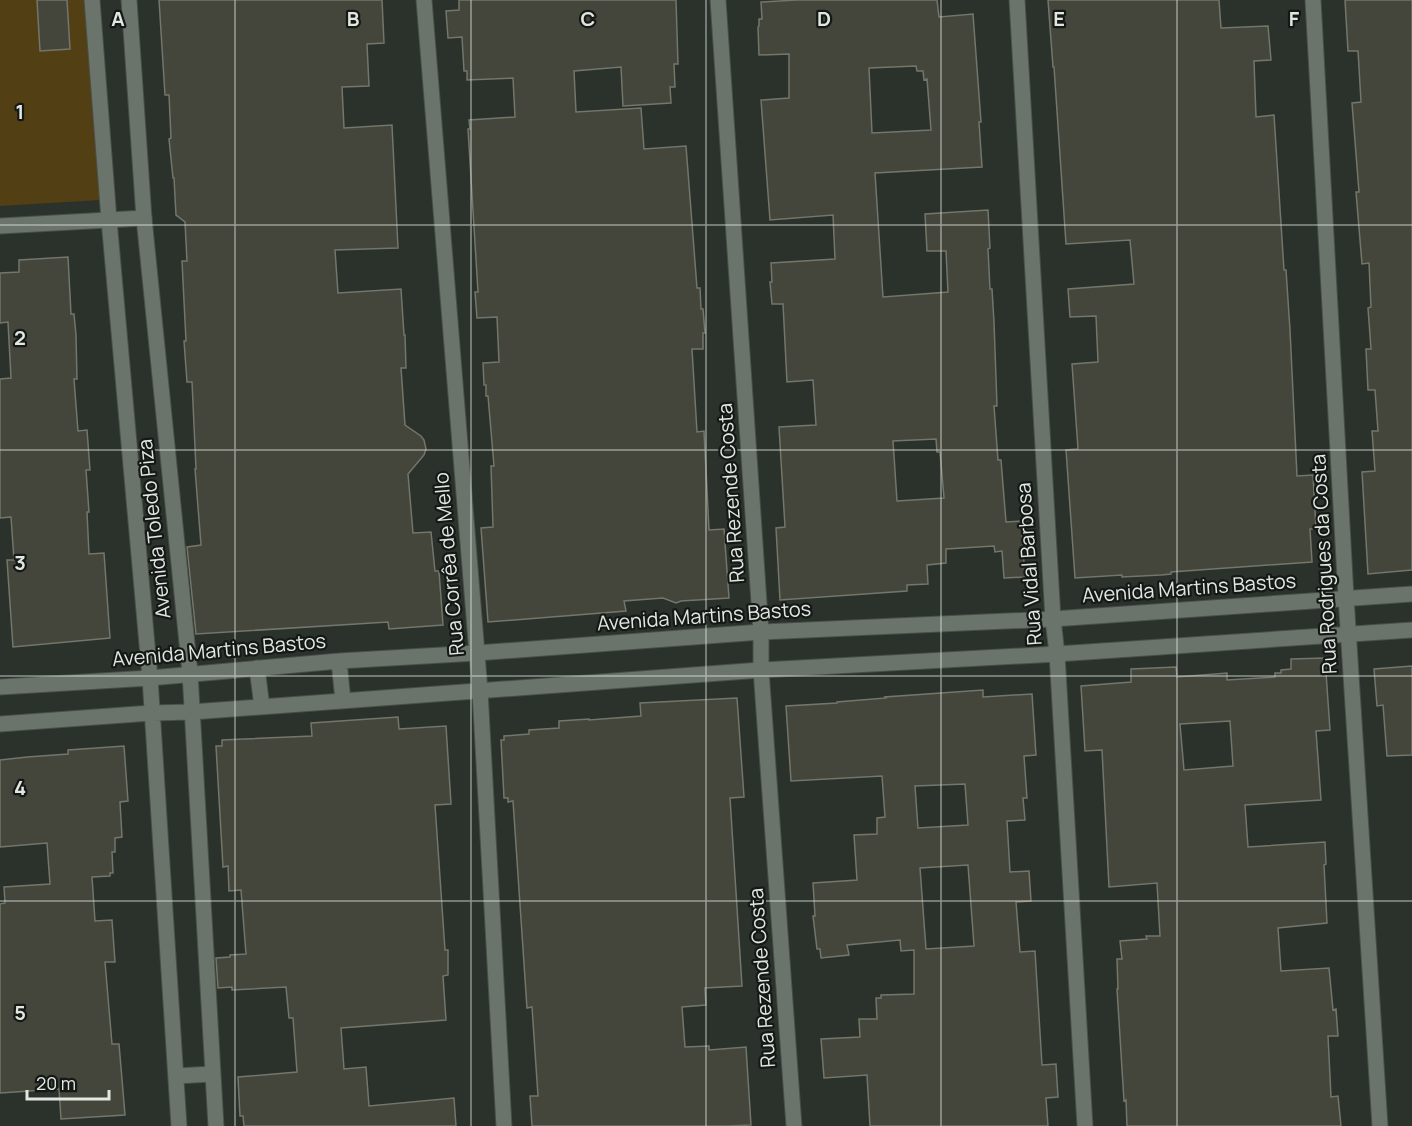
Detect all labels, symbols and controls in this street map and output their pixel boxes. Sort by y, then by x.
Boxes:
text: A [111,5,125,32]
text: B [347,5,360,32]
text: C [581,5,595,32]
text: D [817,5,831,32]
text: E [1053,5,1065,32]
text: F [1289,5,1300,32]
text: 1 [16,98,24,125]
text: 2 [14,324,26,351]
street label: Rua Rezende Costa [711,402,750,584]
street label: Avenida Toledo Piza [131,438,176,620]
street label: Rua Rodrigues da Costa [1304,453,1343,675]
street label: Rua Corrêa de Mello [427,471,470,657]
street label: Rua Vidal Barbosa [1009,482,1048,646]
text: 3 [14,549,26,576]
street label: Avenida Martins Bastos [1081,567,1297,608]
street label: Avenida Martins Bastos [596,595,812,636]
street label: Avenida Martins Bastos [111,627,327,672]
text: 4 [14,774,26,801]
street label: Rua Rezende Costa [742,887,781,1069]
text: 5 [14,999,26,1026]
scale bar [27,1063,110,1101]
text: 20 m [36,1071,76,1095]

